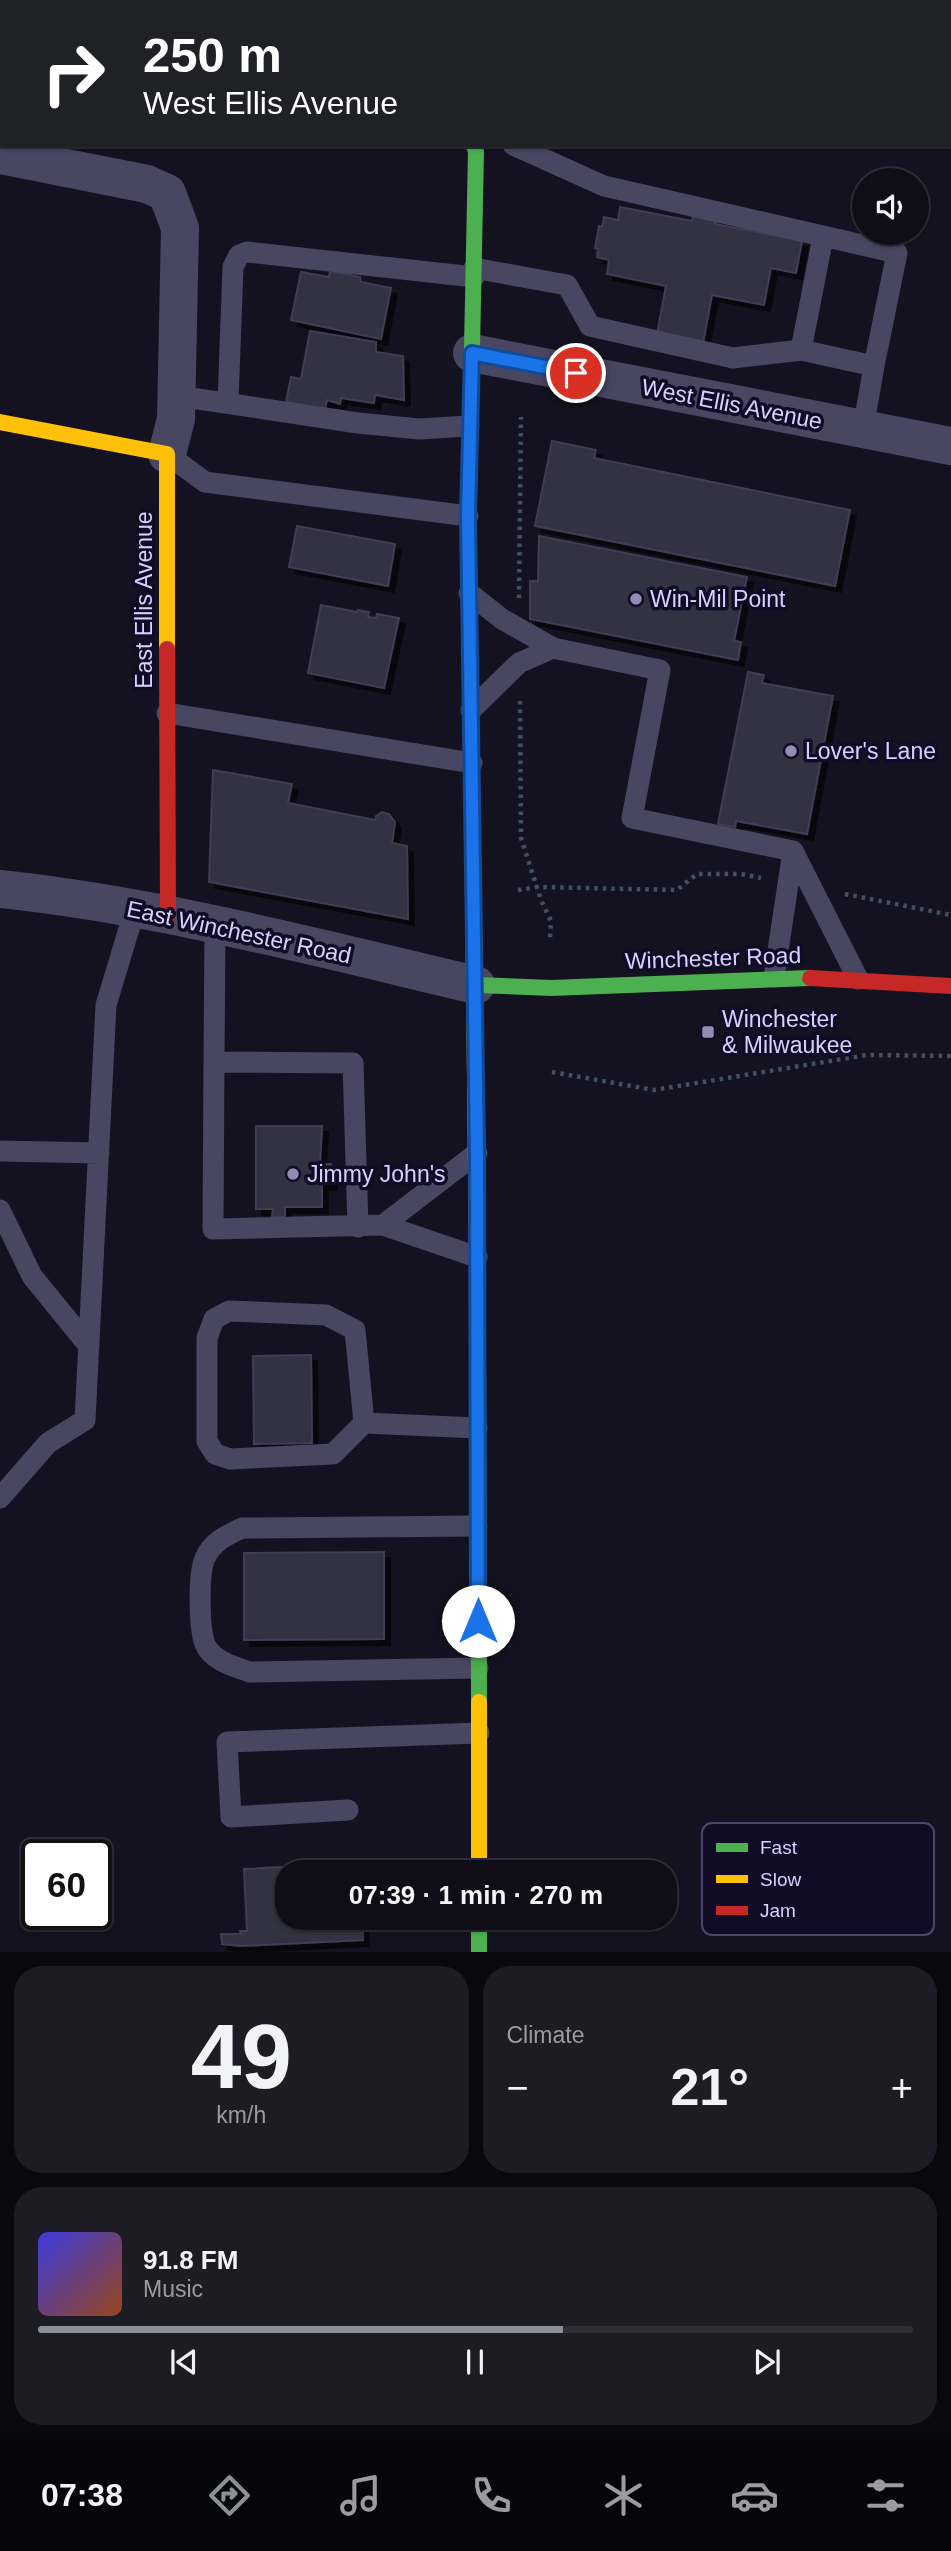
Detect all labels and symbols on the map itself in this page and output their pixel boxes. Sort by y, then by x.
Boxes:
pin [546,343,606,403]
street label: West Ellis Avenue [640,374,824,434]
street label: East Ellis Avenue [131,511,157,689]
place label: Win-Mil Point [650,586,786,612]
marker: Win-Mil Point [628,591,644,607]
place label: Lover's Lane [805,738,936,764]
marker: Lover's Lane [783,743,799,759]
street label: East Winchester Road [124,895,354,969]
street label: Winchester Road [624,942,802,974]
place label: Winchester & Milwaukee [722,1006,852,1058]
marker: Winchester & Milwaukee [700,1024,716,1040]
place label: Jimmy John's [307,1161,446,1187]
marker: Jimmy John's [285,1166,301,1182]
position arrow [441,1584,515,1658]
legend [702,1823,934,1935]
text: Fast [760,1837,798,1858]
speed limit sign: 60 [21,1839,112,1930]
text: Slow [760,1869,801,1890]
text: Jam [760,1900,796,1921]

